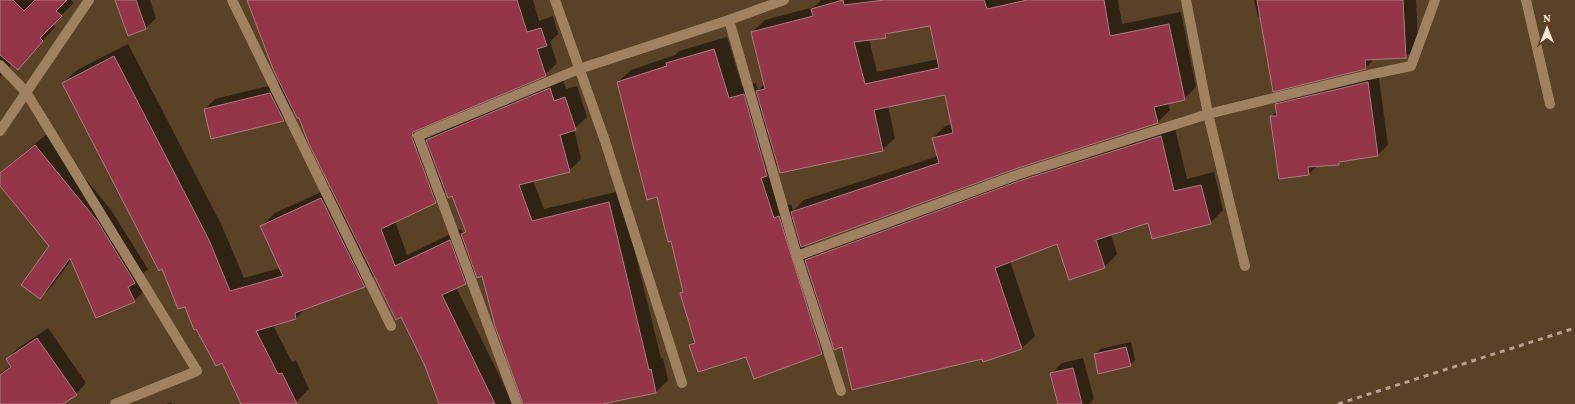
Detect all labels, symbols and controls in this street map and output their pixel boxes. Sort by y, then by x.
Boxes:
north arrow [1527,8,1567,48]
text: N [1543,12,1551,24]

